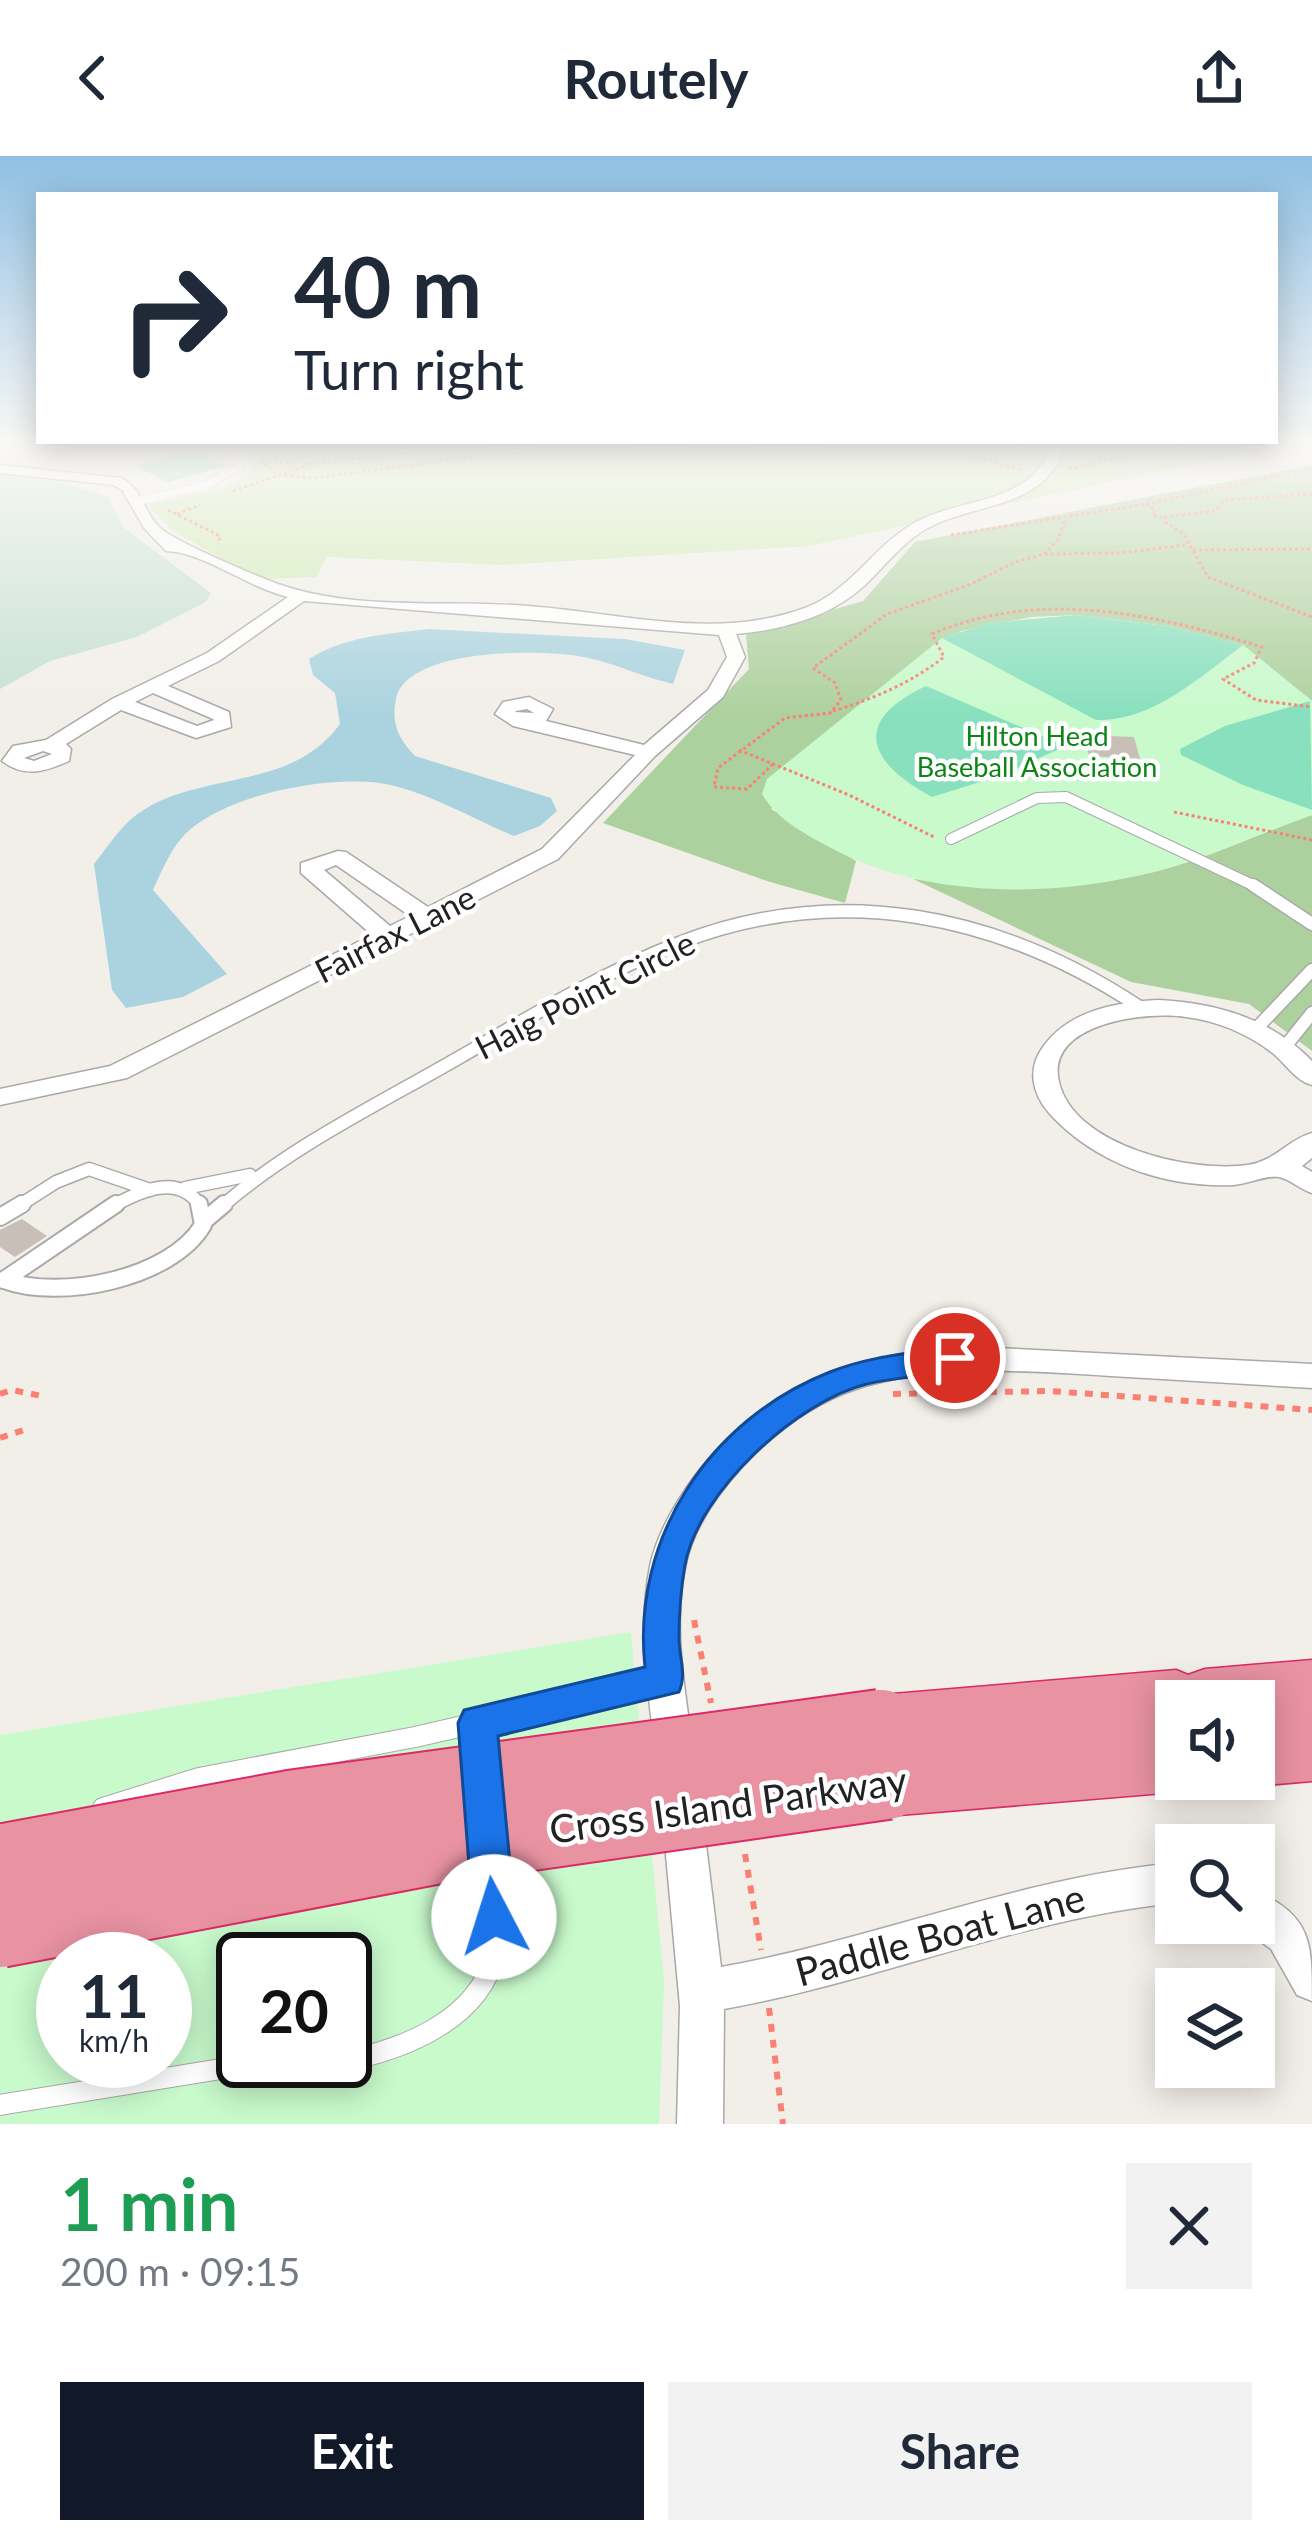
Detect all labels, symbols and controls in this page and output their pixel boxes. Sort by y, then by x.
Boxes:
icon: back [60,45,126,111]
icon: share [1186,45,1252,111]
text: Routely [563,46,749,111]
text: 40 m [294,235,482,336]
icon: right [96,240,252,396]
text: Turn right [294,337,524,402]
park label: Hilton Head Baseball Association [917,719,1157,783]
street label: Fairfax Lane [308,876,481,991]
street label: Haig Point Circle [468,922,701,1067]
pin [904,1307,1006,1409]
icon: arrive [922,1325,988,1391]
map controls [1155,1680,1275,2088]
button: sound [1155,1680,1275,1800]
street label: Cross Island Parkway [546,1756,909,1852]
button: search [1155,1824,1275,1944]
position arrow [431,1854,557,1980]
street label: Paddle Boat Lane [790,1873,1089,1995]
speed limit sign: 20 [216,1932,372,2088]
text: 11 [79,1959,149,2031]
button: layers [1155,1968,1275,2088]
text: km/h [79,2022,149,2058]
text: 1 min [60,2160,238,2246]
button: close [1126,2163,1252,2289]
text: 200 m · 09:15 [60,2248,300,2294]
button: Exit [60,2382,644,2520]
button: Share [668,2382,1252,2520]

